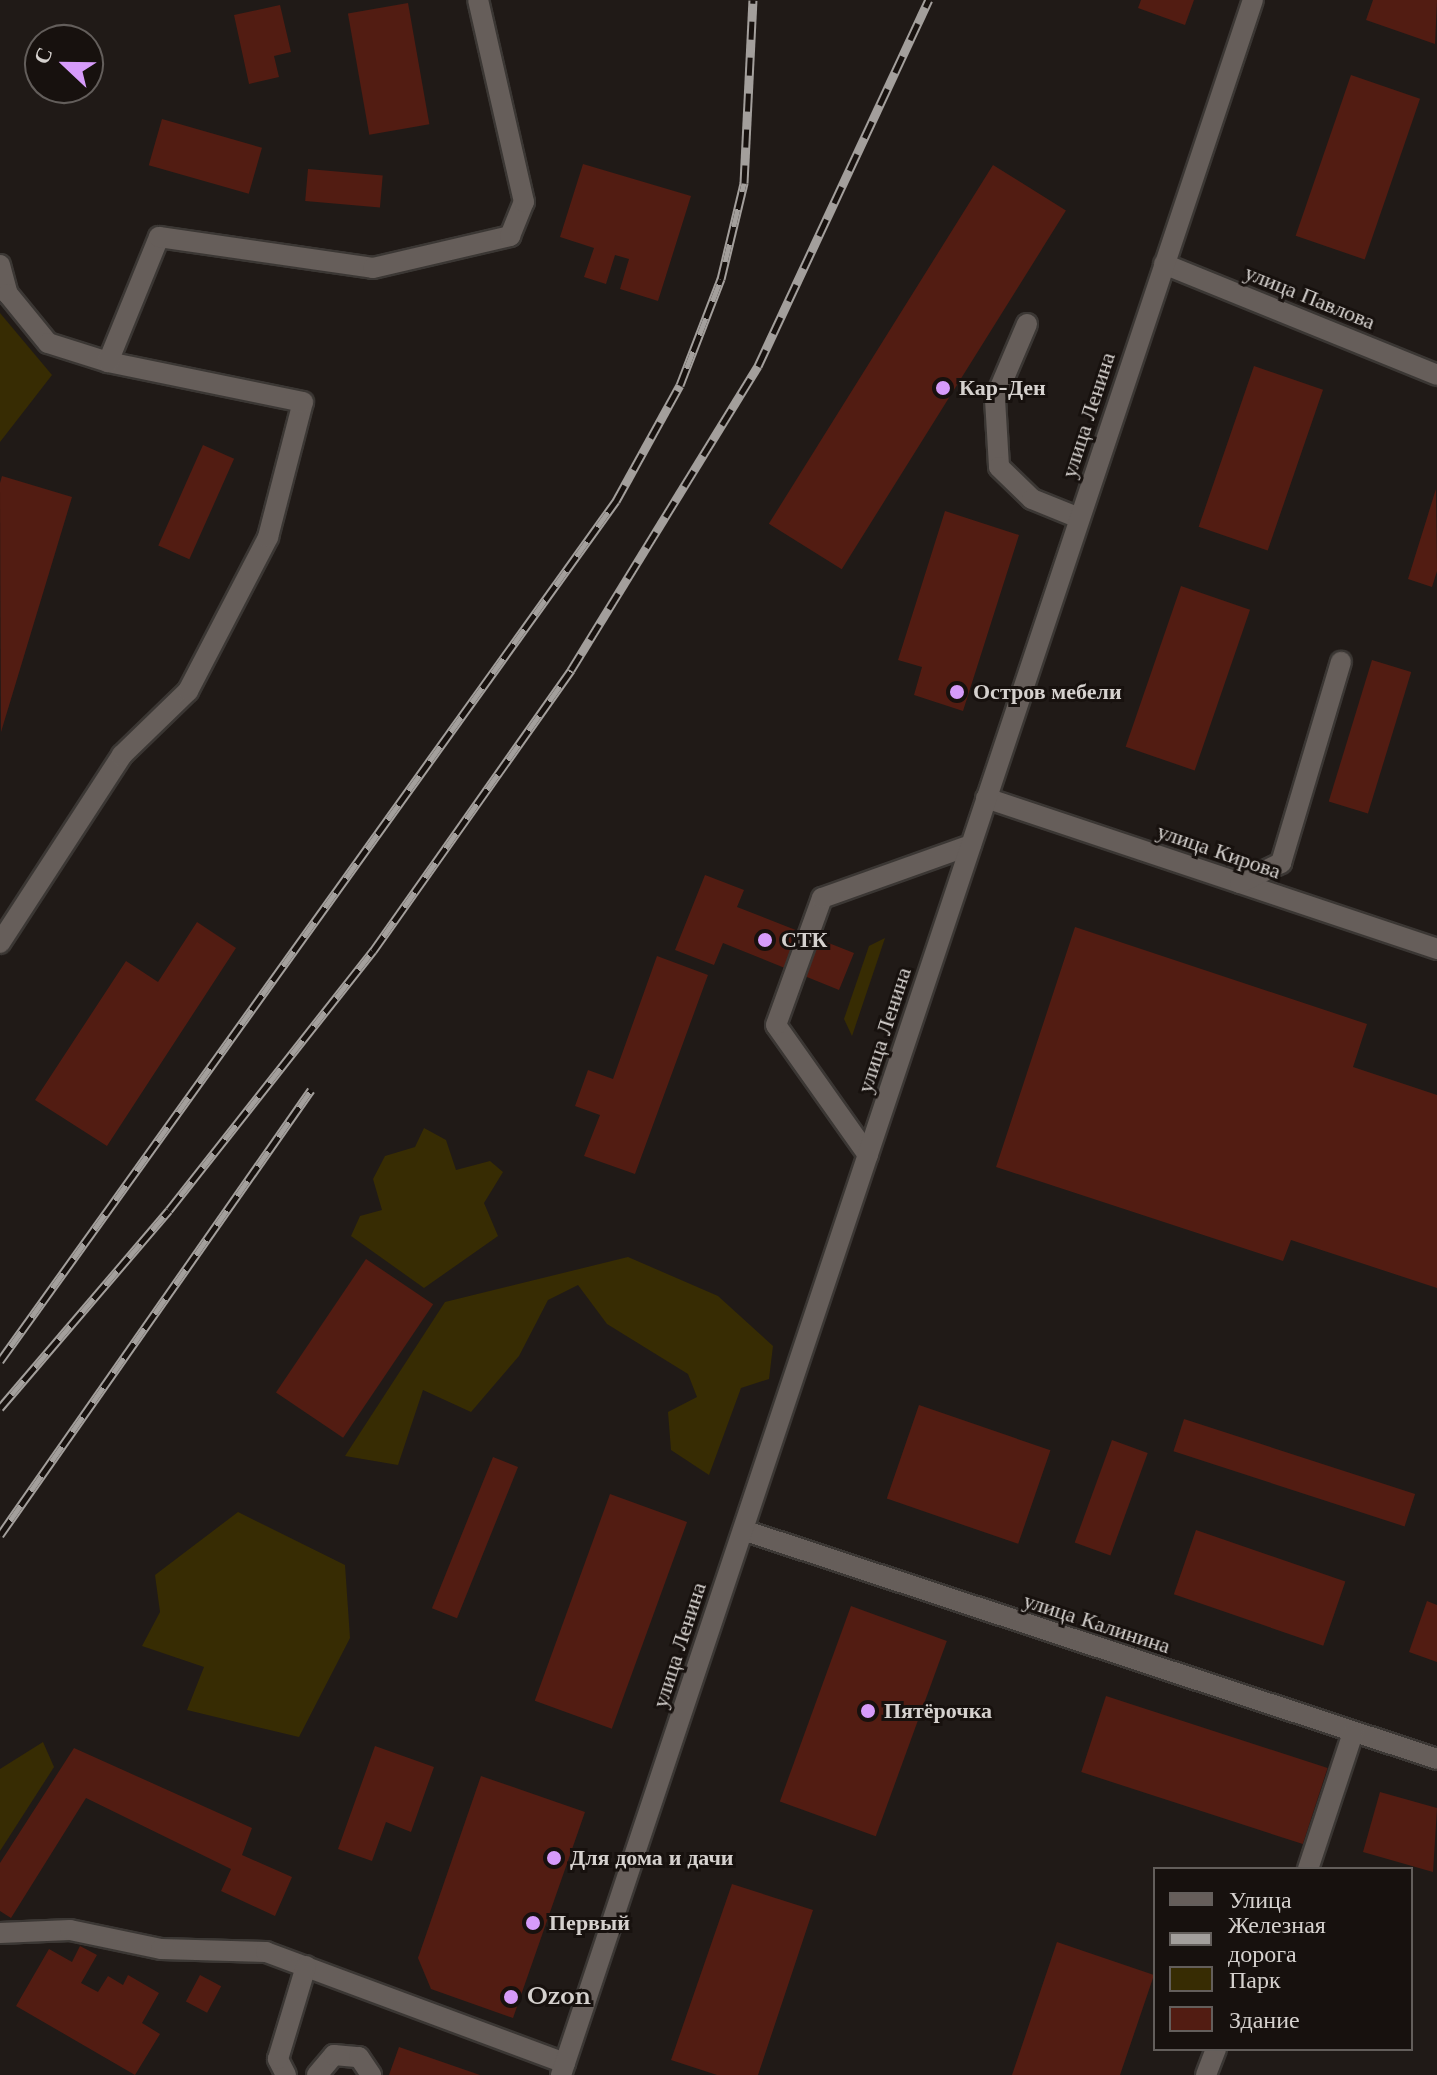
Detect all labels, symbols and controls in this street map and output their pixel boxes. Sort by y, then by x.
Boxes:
north arrow [24,24,104,104]
text: С [28,43,59,68]
street label: улица Павлова [1241,259,1379,335]
street label: улица Ленина [1055,349,1121,481]
place label: Кар-Ден [959,375,1046,401]
marker: Кар-Ден [934,379,952,397]
place label: Остров мебели [973,679,1122,705]
marker: Остров мебели [948,683,966,701]
street label: улица Кирова [1154,818,1284,884]
place label: СТК [781,927,828,953]
marker: СТК [756,931,774,949]
street label: улица Ленина [851,964,917,1096]
street label: улица Ленина [646,1579,712,1711]
street label: улица Калинина [1020,1587,1174,1659]
place label: Пятёрочка [884,1698,992,1724]
marker: Пятёрочка [859,1702,877,1720]
place label: Для дома и дачи [570,1845,733,1871]
marker: Для дома и дачи [545,1849,563,1867]
legend [1153,1867,1413,2051]
text: Улица [1229,1885,1292,1914]
place label: Первый [549,1910,630,1936]
text: Железная дорога [1228,1910,1326,1968]
marker: Первый [524,1914,542,1932]
text: Парк [1229,1965,1281,1994]
place label: Ozon [527,1984,591,2010]
marker: Ozon [502,1988,520,2006]
text: Здание [1229,2005,1300,2034]

